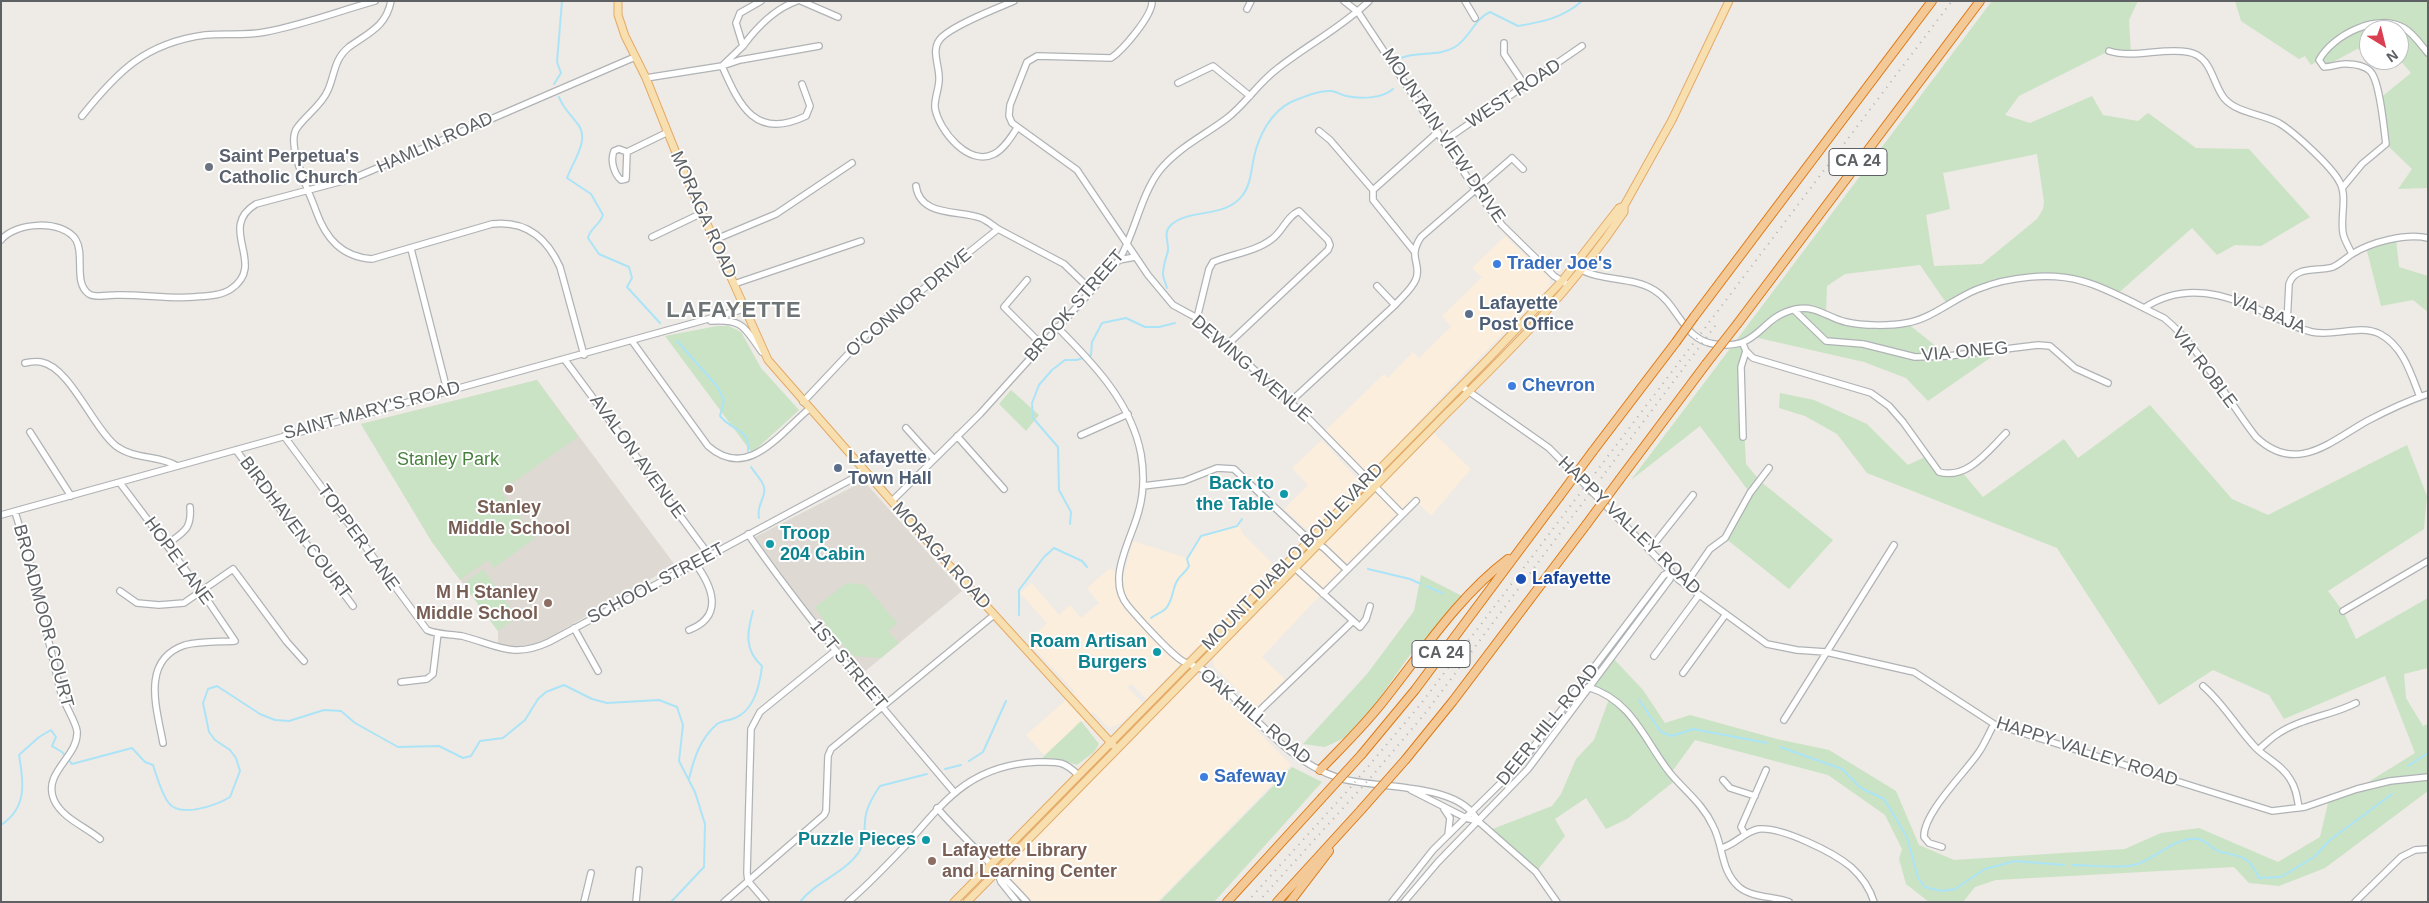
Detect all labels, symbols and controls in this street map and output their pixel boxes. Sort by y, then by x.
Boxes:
north arrow [2359,20,2409,70]
street label: MOUNTAIN VIEW DRIVE [1377,45,1509,227]
text: N [2383,47,2401,66]
street label: WEST ROAD [1463,55,1565,133]
street label: HAMLIN ROAD [374,108,496,178]
place label: Saint Perpetua's Catholic Church [219,146,359,188]
street label: MORAGA ROAD [665,148,741,282]
road number: CA 24 [1829,148,1887,176]
marker: Saint Perpetua's Catholic Church [203,161,215,173]
street label: O'CONNOR DRIVE [842,244,976,362]
street label: BROOK STREET [1021,246,1129,366]
place label: Trader Joe's [1507,253,1612,275]
marker: Trader Joe's [1491,258,1503,270]
street label: VIA BAJA [2227,289,2309,339]
place label: Lafayette Post Office [1479,293,1574,336]
district label: LAFAYETTE [665,298,803,324]
marker: Lafayette Post Office [1463,308,1475,320]
street label: DEWING AVENUE [1187,311,1315,427]
street label: VIA ROBLE [2167,324,2241,412]
street label: VIA ONEG [1921,337,2009,367]
place label: Chevron [1522,375,1595,397]
street label: SAINT MARY'S ROAD [281,377,463,445]
marker: Chevron [1506,380,1518,392]
street label: AVALON AVENUE [585,391,689,523]
place label: Lafayette Town Hall [848,447,932,489]
park label: Stanley Park [397,449,499,471]
street label: HAPPY VALLEY ROAD [1553,452,1705,600]
street label: BIRDHAVEN COURT [235,453,355,603]
street label: MOUNT DIABLO BOULEVARD [1198,459,1388,655]
marker: Lafayette Town Hall [832,462,844,474]
place label: Back to the Table [1196,473,1274,516]
street label: TOPPER LANE [312,481,404,595]
marker: Stanley Middle School [503,483,515,495]
marker: Back to the Table [1278,488,1290,500]
place label: Stanley Middle School [448,497,570,540]
street label: MORAGA ROAD [887,498,995,614]
street label: HOPE LANE [139,513,217,609]
street label: BROADMOOR COURT [8,522,78,710]
place label: Troop 204 Cabin [780,523,865,566]
marker: Troop 204 Cabin [764,538,776,550]
street label: SCHOOL STREET [584,539,728,629]
place label: Lafayette [1532,568,1611,590]
marker: Lafayette [1514,572,1528,586]
place label: M H Stanley Middle School [416,582,538,624]
marker: M H Stanley Middle School [542,597,554,609]
street label: 1ST STREET [805,616,891,714]
place label: Roam Artisan Burgers [1030,631,1147,674]
road number: CA 24 [1412,641,1470,668]
marker: Roam Artisan Burgers [1151,646,1163,658]
street label: DEER HILL ROAD [1492,660,1604,790]
street label: OAK HILL ROAD [1195,664,1315,770]
street label: HAPPY VALLEY ROAD [1993,712,2181,792]
place label: Safeway [1214,766,1286,788]
marker: Safeway [1198,771,1210,783]
place label: Puzzle Pieces [798,829,916,851]
marker: Puzzle Pieces [920,834,932,846]
place label: Lafayette Library and Learning Center [942,840,1117,882]
marker: Lafayette Library and Learning Center [926,855,938,867]

